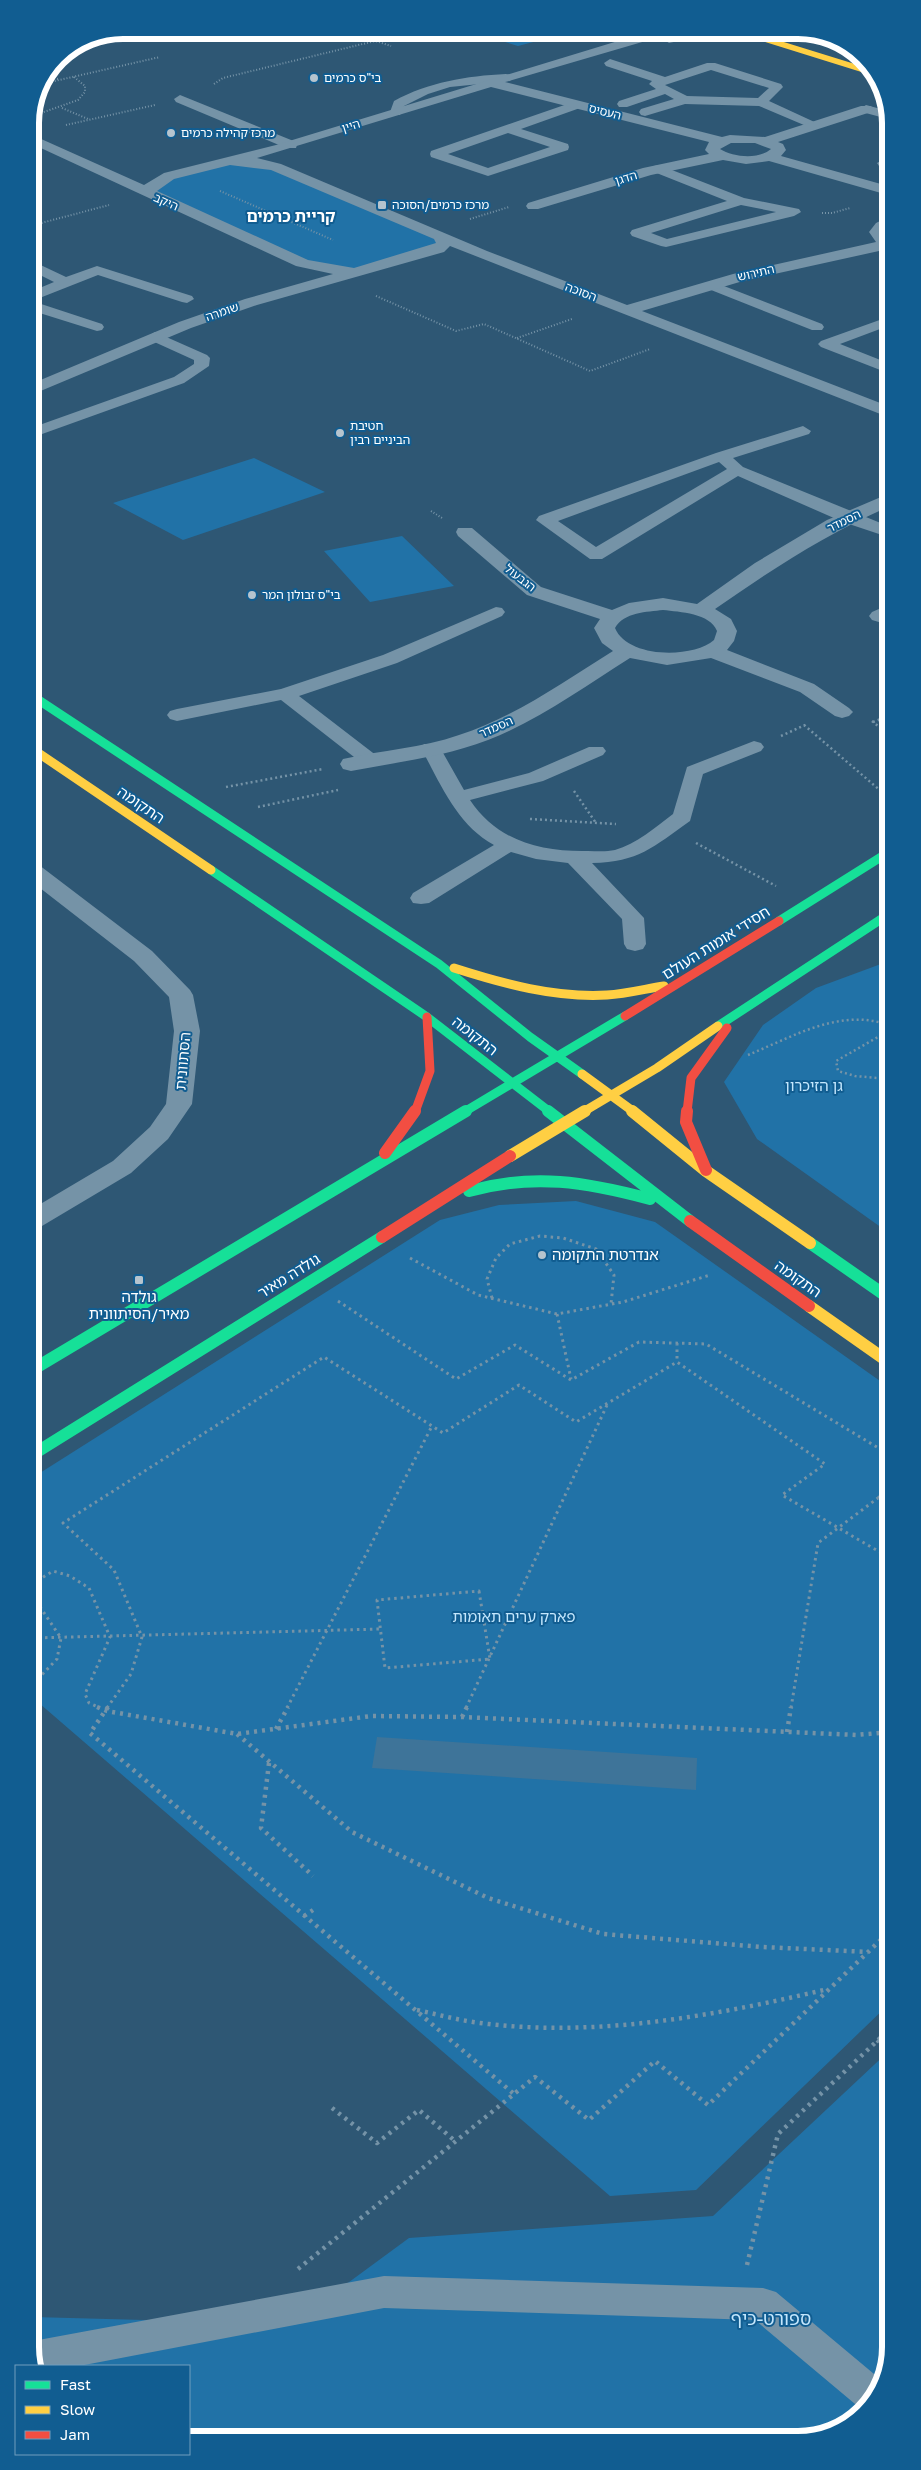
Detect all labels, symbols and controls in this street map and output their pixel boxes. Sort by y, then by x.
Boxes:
place label: בי"ס כרמים [324,70,382,85]
marker: בי"ס כרמים [308,72,320,84]
street label: העסיס [587,100,623,123]
street label: היין [340,116,362,135]
place label: מרכז קהילה כרמים [181,125,275,140]
marker: מרכז קהילה כרמים [165,127,177,139]
street label: הדגן [613,167,639,188]
street label: היקב [152,190,181,214]
place label: מרכז כרמים/הסוכה [392,197,489,212]
marker: מרכז כרמים/הסוכה [376,199,388,211]
district label: קריית כרמים [246,206,336,226]
street label: התירוש [736,261,776,284]
street label: הסוכה [563,279,599,304]
street label: שומרה [203,299,240,324]
place label: חטיבת הביניים רבין [350,418,410,447]
marker: חטיבת הביניים רבין [334,427,346,439]
street label: הסמדר [825,506,863,535]
street label: הגבעול [502,561,539,595]
place label: בי"ס זבולון המר [262,587,341,602]
marker: בי"ס זבולון המר [246,589,258,601]
street label: הסמדר [477,712,515,741]
street label: התקומה [115,782,169,826]
street label: חסידי אומות העולם [658,902,773,983]
street label: התקומה [449,1012,502,1059]
street label: הסתוונית [171,1031,194,1091]
park label: גן הזיכרון [785,1076,843,1094]
place label: אנדרטת התקומה [552,1245,659,1263]
street label: גולדה מאיר [254,1249,323,1301]
marker: אנדרטת התקומה [536,1249,548,1261]
street label: התקומה [772,1256,825,1301]
marker: גולדה מאיר/הסיתוונית [133,1274,145,1286]
place label: גולדה מאיר/הסיתוונית [89,1287,189,1322]
park label: פארק ערים תאומות [452,1607,576,1625]
park label: ספורט-כיף [731,2307,811,2329]
legend [15,2365,190,2455]
text: Fast [60,2375,91,2393]
text: Slow [60,2400,95,2418]
text: Jam [60,2425,90,2443]

